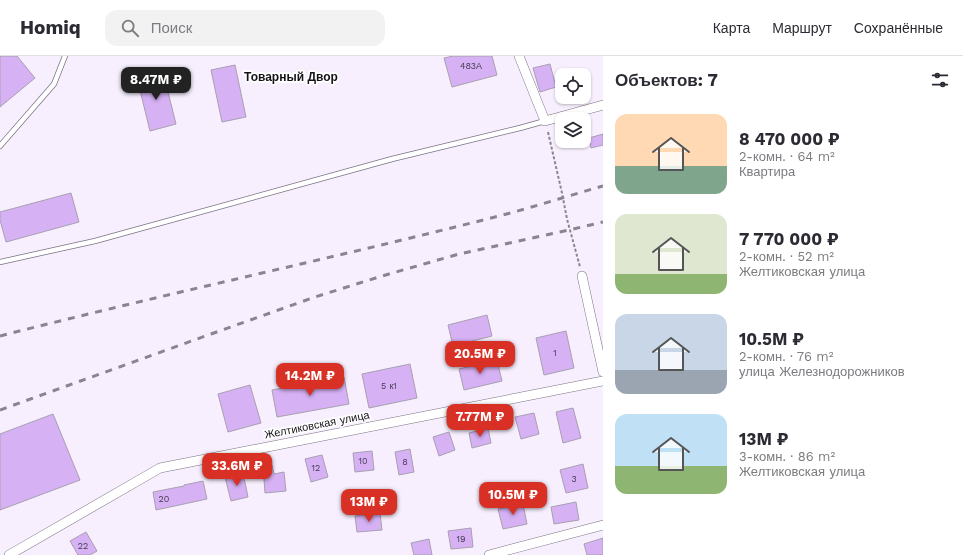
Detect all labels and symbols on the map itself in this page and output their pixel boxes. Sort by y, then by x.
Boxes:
house number: 483А [460,61,482,71]
pin: 8.47M ₽ [119,67,193,101]
district label: Товарный Двор [244,70,338,84]
pin: 20.5M ₽ [443,341,517,375]
house number: 1 [553,348,557,358]
pin: 14.2M ₽ [273,363,347,397]
house number: 5 к1 [381,381,397,391]
pin: 7.77M ₽ [443,404,517,438]
street label: Желтиковская улица [263,408,372,442]
pin: 33.6M ₽ [200,453,274,487]
house number: 10 [358,456,368,466]
house number: 8 [402,457,408,467]
house number: 12 [312,463,320,473]
house number: 3 [571,474,577,484]
pin: 10.5M ₽ [476,482,550,516]
pin: 13M ₽ [341,489,397,523]
house number: 20 [159,494,170,504]
house number: 19 [456,534,466,544]
house number: 22 [78,541,88,551]

